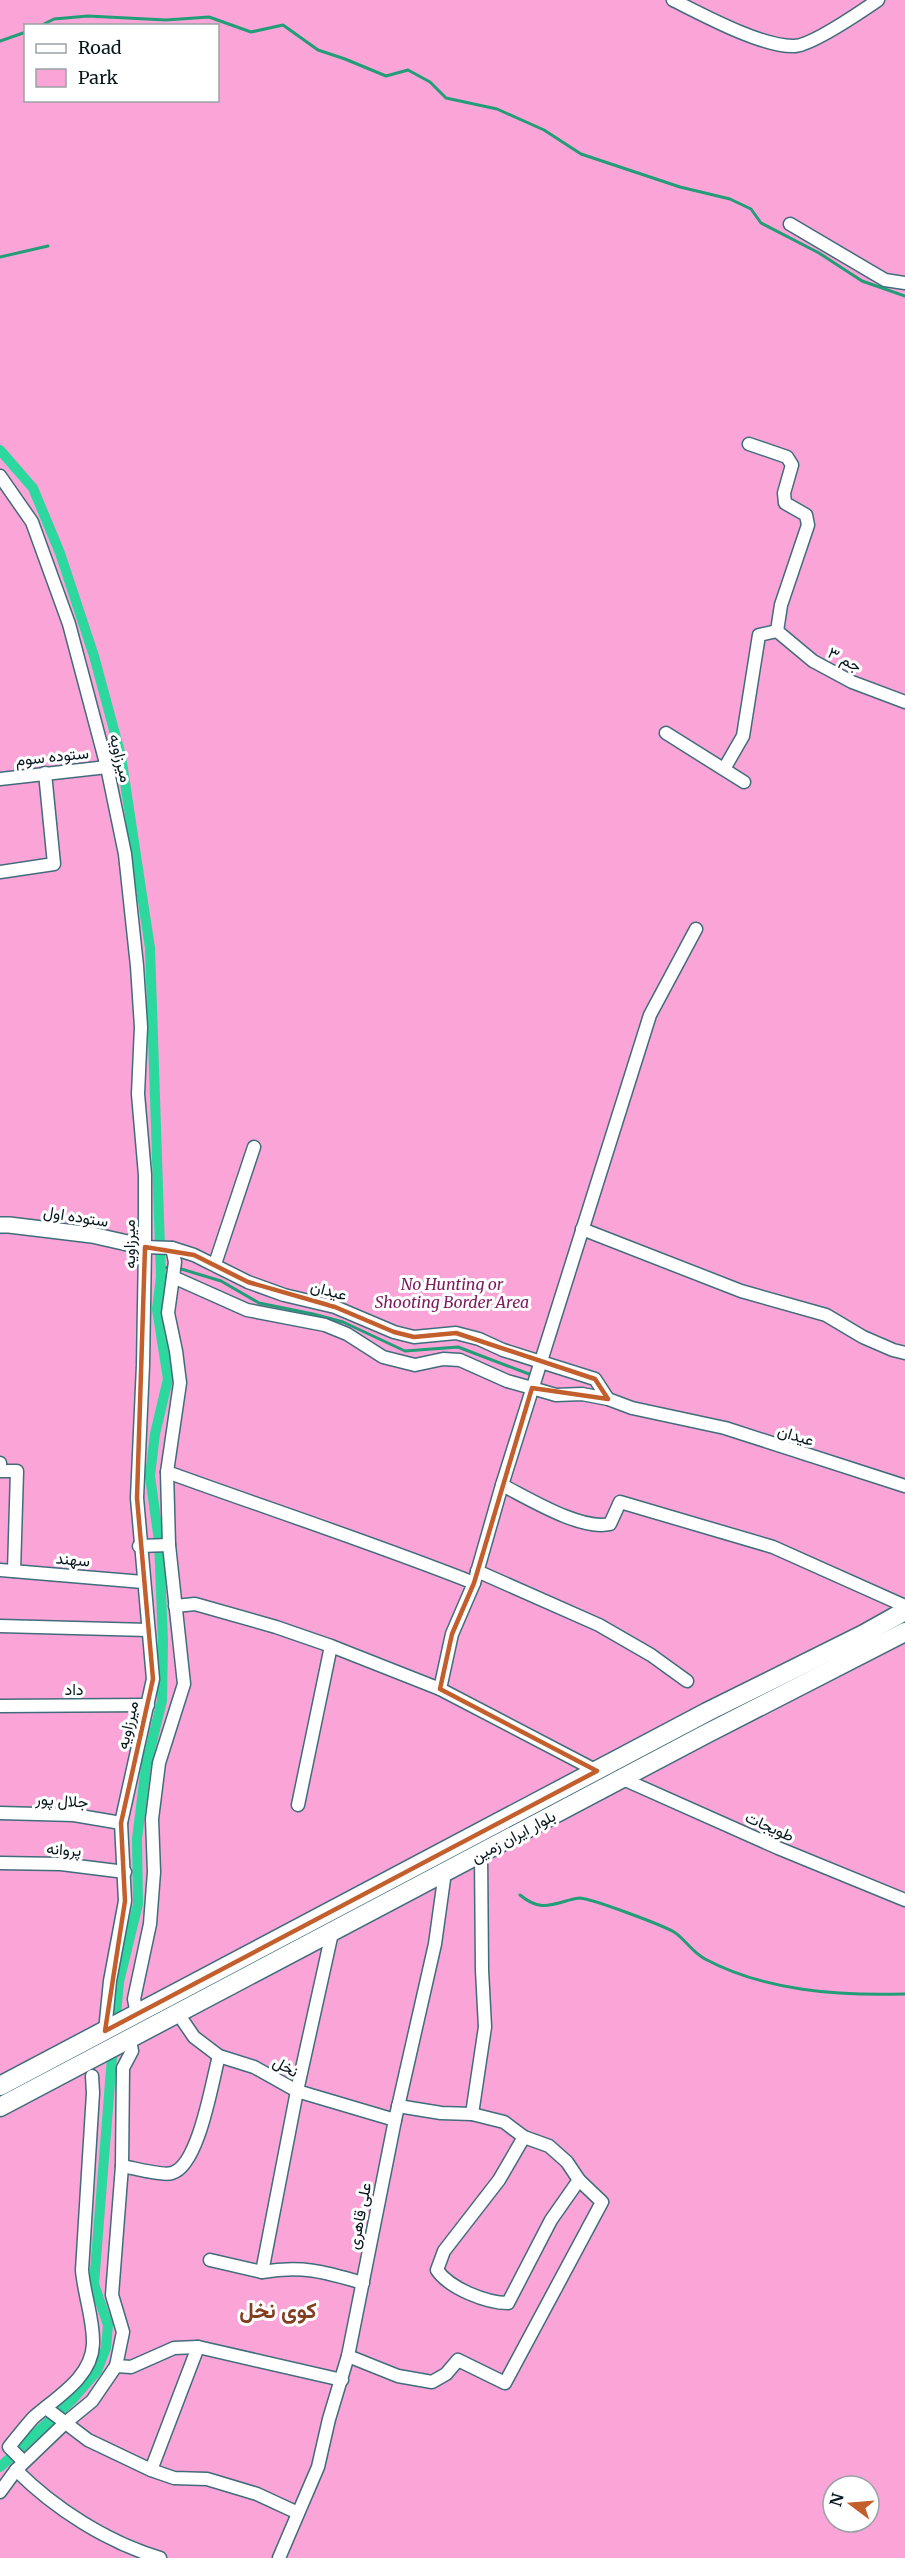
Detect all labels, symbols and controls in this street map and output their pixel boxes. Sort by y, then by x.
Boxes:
legend [24,24,219,102]
text: Road [78,36,122,59]
text: Park [78,66,119,89]
street label: جم ۳ [824,642,865,677]
street label: میرزاویه [104,732,137,785]
street label: ستوده سوم [14,742,90,771]
street label: ستوده اول [42,1201,110,1232]
street label: میرزاویه [119,1219,140,1269]
park label: No Hunting or Shooting Border Area [375,1274,529,1312]
street label: عیدان [308,1276,350,1304]
street label: عیدان [775,1420,817,1450]
street label: سهند [55,1548,91,1571]
street label: داد [64,1679,84,1699]
street label: میرزاویه [112,1699,143,1751]
street label: جلال پور [34,1788,89,1814]
street label: بلوار ایران زمین [467,1805,559,1868]
street label: طویجات [742,1806,798,1847]
street label: پروانه [46,1838,82,1862]
street label: نخل [269,2051,302,2082]
street label: علی قاهری [343,2181,376,2251]
district label: کوی نخل [239,2296,317,2324]
north arrow [821,2474,881,2534]
text: N [825,2491,848,2509]

